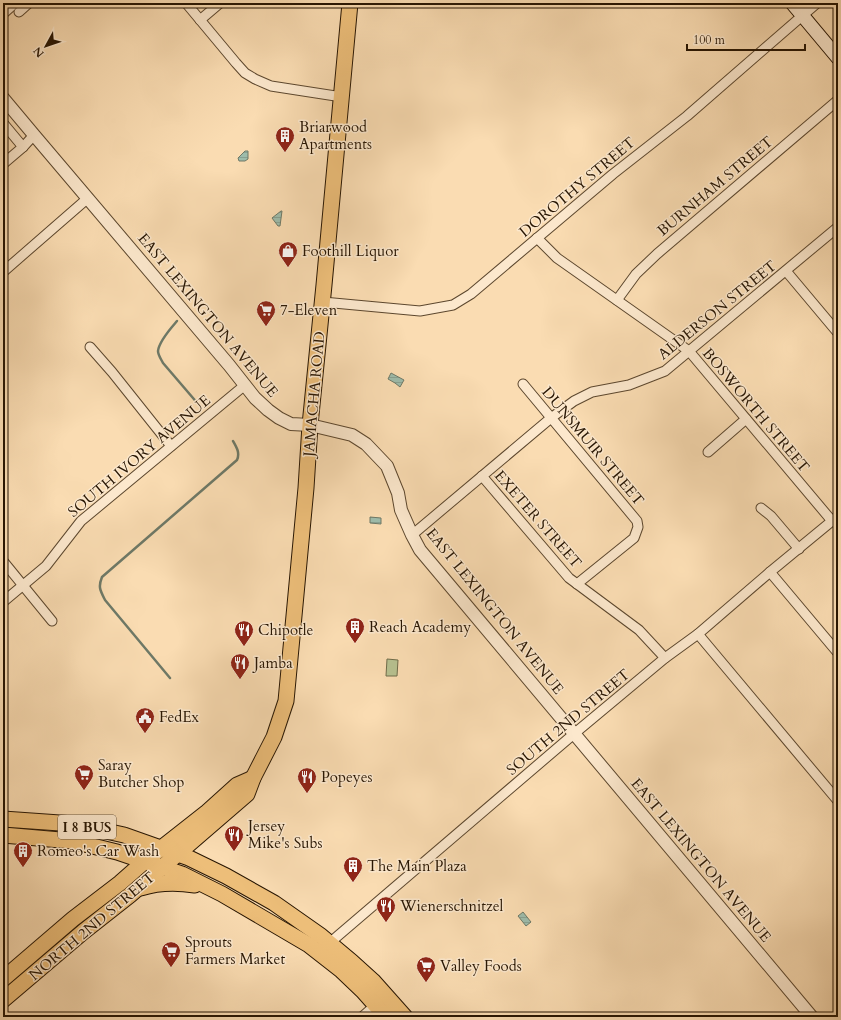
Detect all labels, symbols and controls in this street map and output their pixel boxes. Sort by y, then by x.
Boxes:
north arrow [26,26,66,66]
scale bar [687,26,805,52]
text: 100 m [693,32,726,48]
text: N [30,43,48,61]
place label: Briarwood Apartments [299,117,372,154]
building icon: Briarwood Apartments [274,125,296,153]
street label: BURNHAM STREET [653,132,777,240]
street label: DOROTHY STREET [515,133,639,241]
street label: EAST LEXINGTON AVENUE [133,229,283,401]
shop icon: Foothill Liquor [277,240,299,268]
place label: Foothill Liquor [302,241,399,261]
street label: ALDERSON STREET [653,256,781,364]
supermarket icon: 7-Eleven [255,299,277,327]
place label: 7-Eleven [280,300,338,320]
street label: JAMACHA ROAD [298,331,329,459]
street label: BOSWORTH STREET [698,344,814,476]
street label: DUNSMUIR STREET [537,382,649,510]
street label: SOUTH IVORY AVENUE [64,390,214,522]
street label: EXETER STREET [490,466,586,572]
street label: EAST LEXINGTON AVENUE [422,524,568,698]
building icon: Reach Academy [344,616,366,644]
place label: Reach Academy [369,617,471,637]
restaurant icon: Chipotle [233,619,255,647]
place label: Chipotle [258,620,314,640]
restaurant icon: Jamba [229,652,251,680]
place label: Jamba [252,653,293,673]
street label: SOUTH 2ND STREET [502,664,634,780]
public building icon: FedEx [134,706,156,734]
place label: FedEx [159,707,200,727]
place label: Saray Butcher Shop [98,755,184,792]
supermarket icon: Saray Butcher Shop [73,763,95,791]
restaurant icon: Popeyes [296,766,318,794]
place label: Popeyes [321,767,373,787]
street label: EAST LEXINGTON AVENUE [626,774,776,946]
road number: I 8 BUS [58,815,116,839]
place label: Jersey Mike's Subs [246,816,322,853]
restaurant icon: Jersey Mike's Subs [223,824,245,852]
building icon: Romeo's Car Wash [12,840,34,868]
place label: Romeo's Car Wash [37,841,160,861]
building icon: The Main Plaza [342,855,364,883]
place label: The Main Plaza [367,856,467,876]
street label: NORTH 2ND STREET [25,867,159,985]
restaurant icon: Wienerschnitzel [375,895,397,923]
place label: Wienerschnitzel [399,896,503,916]
place label: Sprouts Farmers Market [185,932,285,969]
supermarket icon: Sprouts Farmers Market [160,940,182,968]
supermarket icon: Valley Foods [415,955,437,983]
place label: Valley Foods [440,956,522,976]

